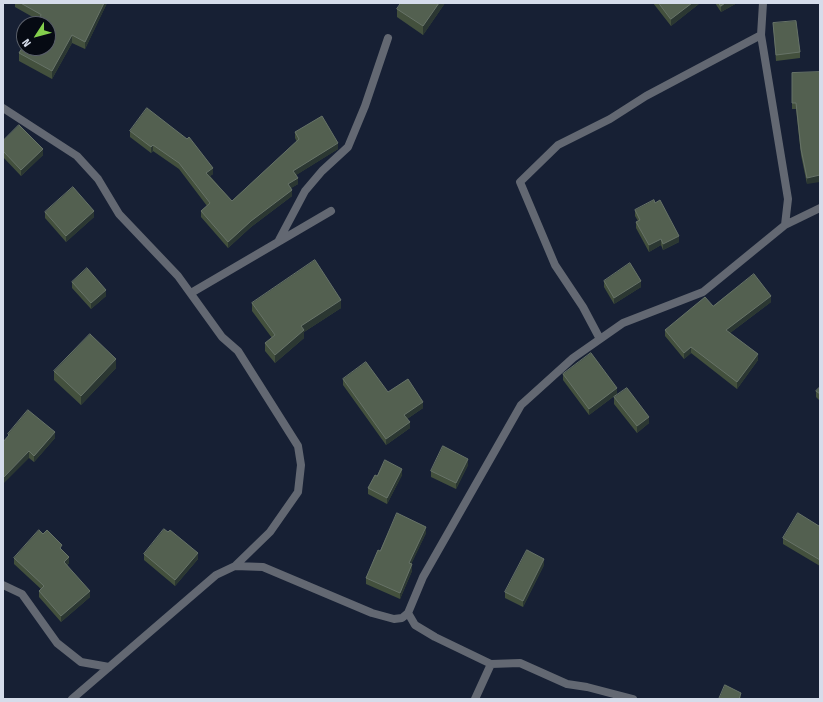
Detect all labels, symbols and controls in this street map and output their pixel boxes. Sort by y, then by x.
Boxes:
north arrow [16,16,56,56]
text: N [19,36,34,49]

